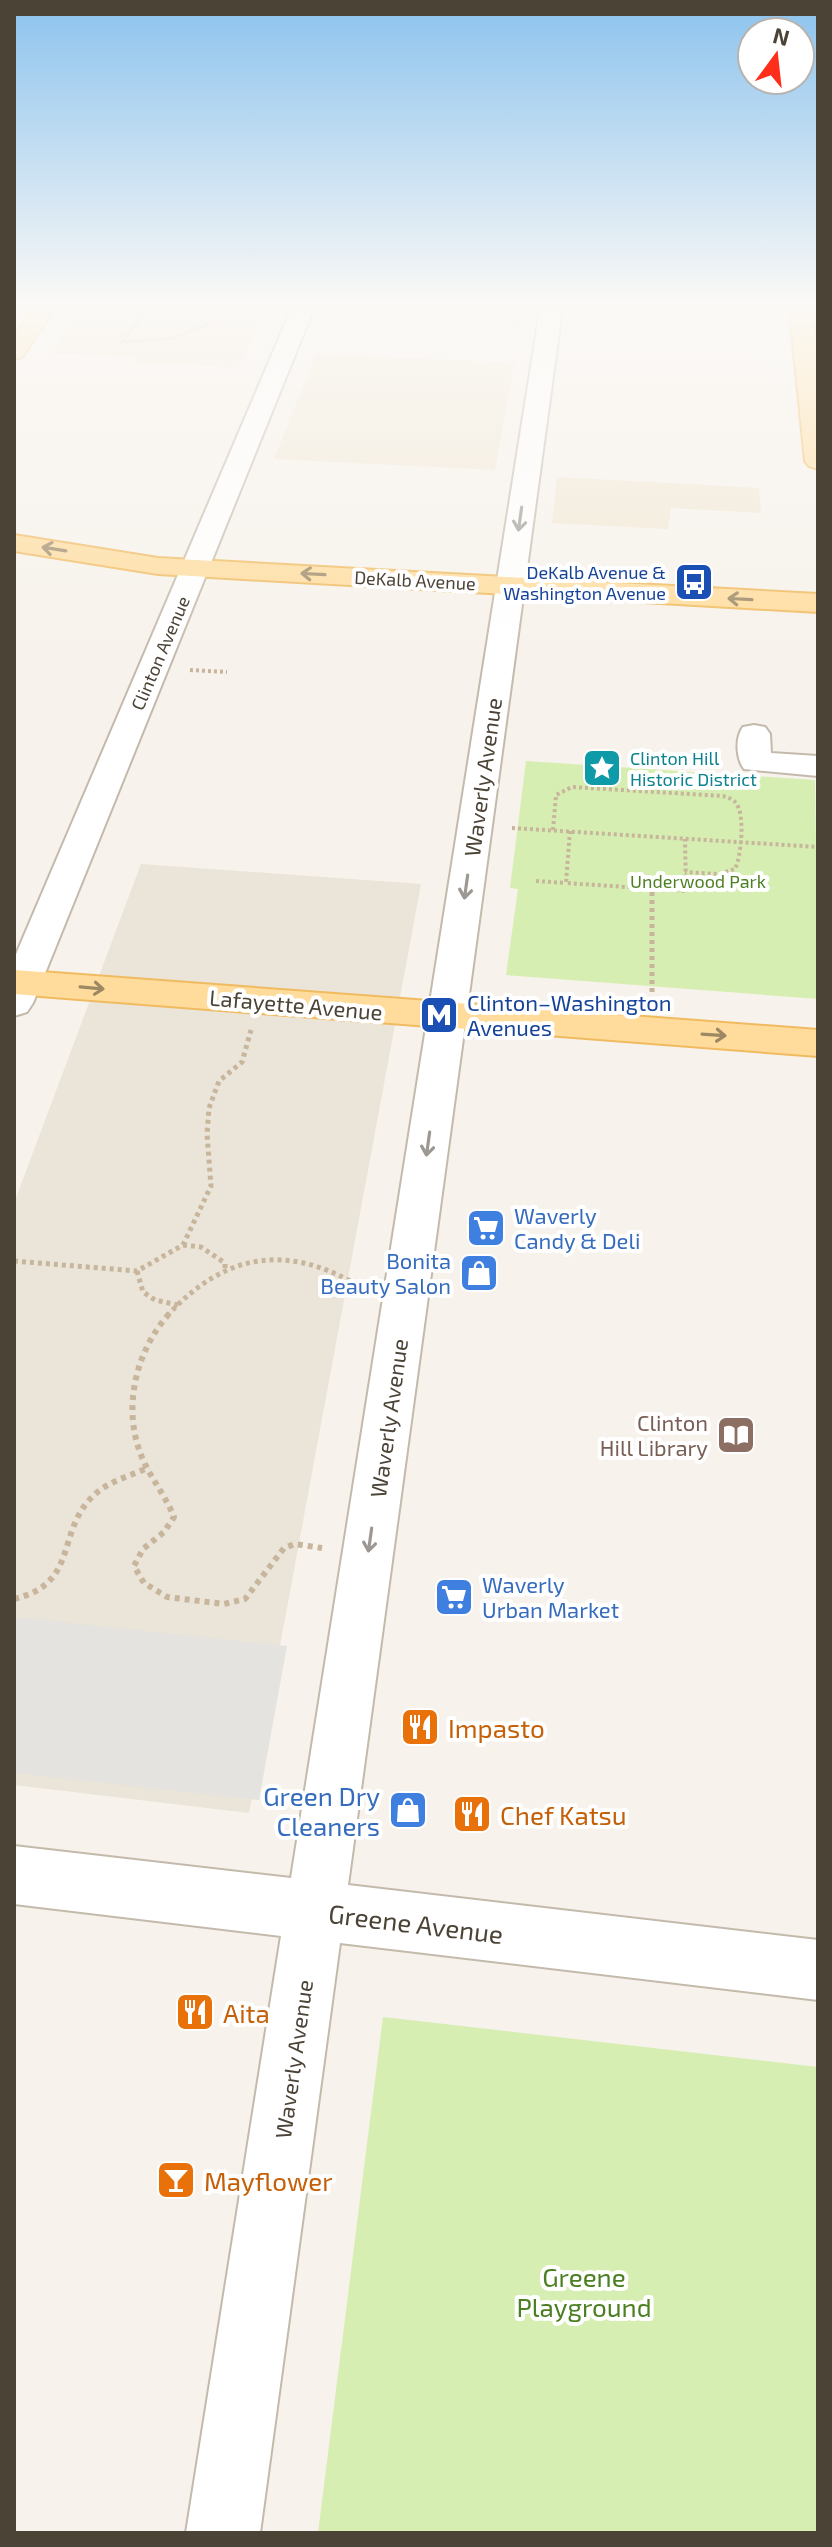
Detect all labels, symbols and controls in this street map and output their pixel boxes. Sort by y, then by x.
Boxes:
north arrow [736,16,816,96]
text: N [770,21,792,50]
one-way arrow [512,506,527,531]
one-way arrow [42,541,67,556]
place label: DeKalb Avenue & Washington Avenue [503,561,666,604]
bus stop icon: DeKalb Avenue & Washington Avenue [673,561,715,603]
street label: DeKalb Avenue [354,566,476,594]
one-way arrow [300,567,327,582]
one-way arrow [727,591,754,606]
street label: Clinton Avenue [126,593,194,713]
street label: Waverly Avenue [458,696,506,858]
place icon: Clinton Hill Historic District [581,747,623,789]
place label: Clinton Hill Historic District [630,747,757,790]
park label: Underwood Park [630,870,766,892]
one-way arrow [458,874,473,899]
one-way arrow [78,981,105,996]
street label: Lafayette Avenue [208,983,384,1025]
place label: Clinton–Washington Avenues [467,989,672,1040]
metro station icon: Clinton–Washington Avenues [418,994,460,1036]
one-way arrow [700,1028,727,1043]
one-way arrow [420,1131,435,1156]
place label: Waverly Candy & Deli [514,1202,640,1253]
supermarket icon: Waverly Candy & Deli [465,1207,507,1249]
place label: Bonita Beauty Salon [320,1247,451,1298]
shop icon: Bonita Beauty Salon [458,1252,500,1294]
street label: Waverly Avenue [364,1337,412,1499]
place label: Clinton Hill Library [600,1409,708,1460]
library icon: Clinton Hill Library [715,1414,757,1456]
one-way arrow [362,1527,377,1552]
place label: Waverly Urban Market [482,1571,619,1622]
supermarket icon: Waverly Urban Market [433,1576,475,1618]
restaurant icon: Impasto [399,1706,441,1748]
place label: Impasto [448,1712,545,1743]
place label: Green Dry Cleaners [263,1780,380,1841]
shop icon: Green Dry Cleaners [387,1789,429,1831]
restaurant icon: Chef Katsu [451,1793,493,1835]
place label: Chef Katsu [500,1799,627,1830]
street label: Greene Avenue [327,1897,505,1949]
street label: Waverly Avenue [269,1978,317,2140]
restaurant icon: Aita [174,1991,216,2033]
place label: Aita [223,1997,270,2028]
bar icon: Mayflower [155,2159,197,2201]
place label: Mayflower [204,2165,333,2196]
park label: Greene Playground [516,2261,652,2322]

